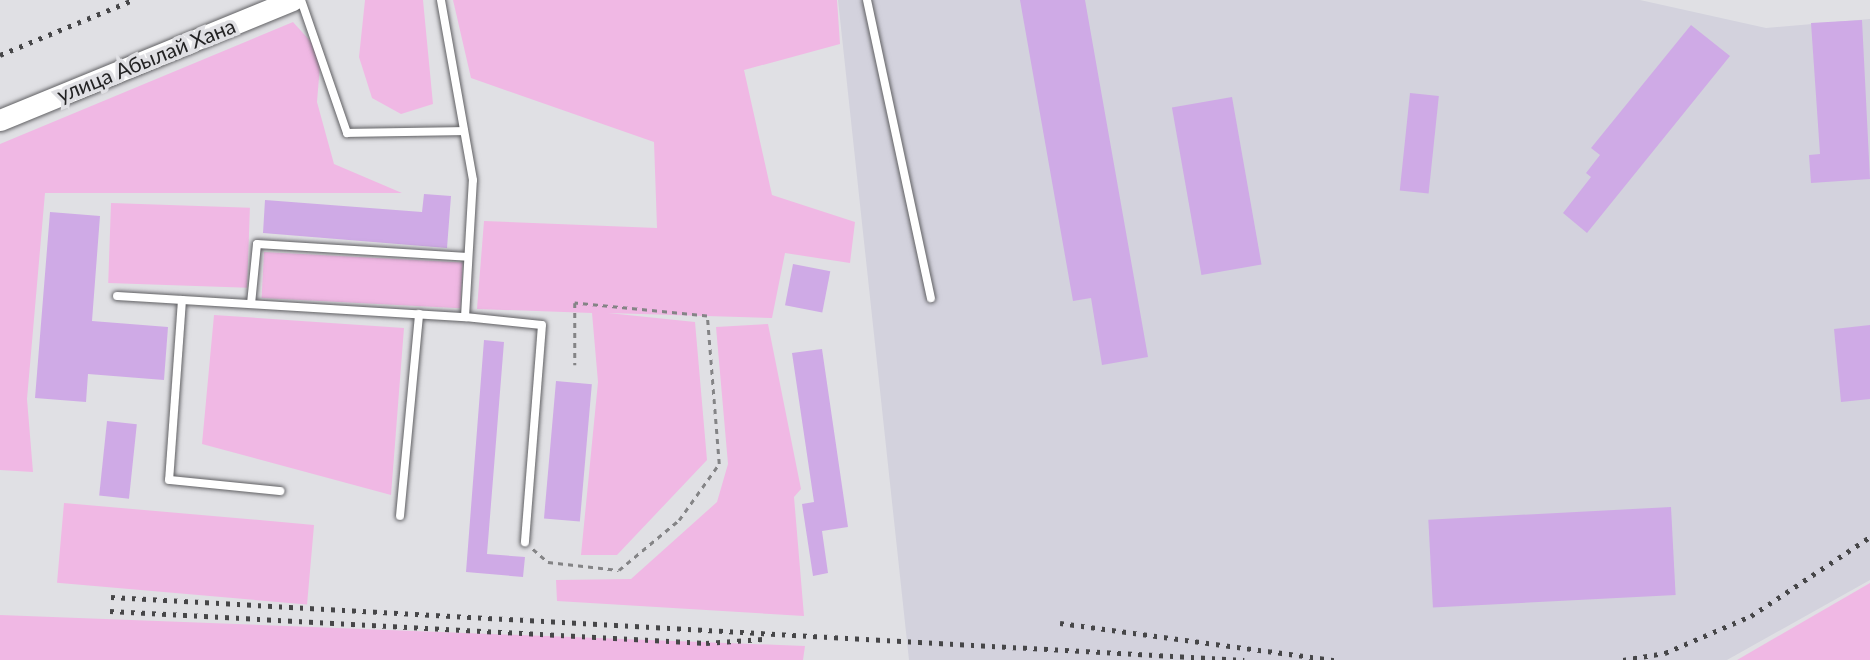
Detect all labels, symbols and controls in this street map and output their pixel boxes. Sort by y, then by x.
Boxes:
street label: улица Абылай Хана [53,13,239,107]

